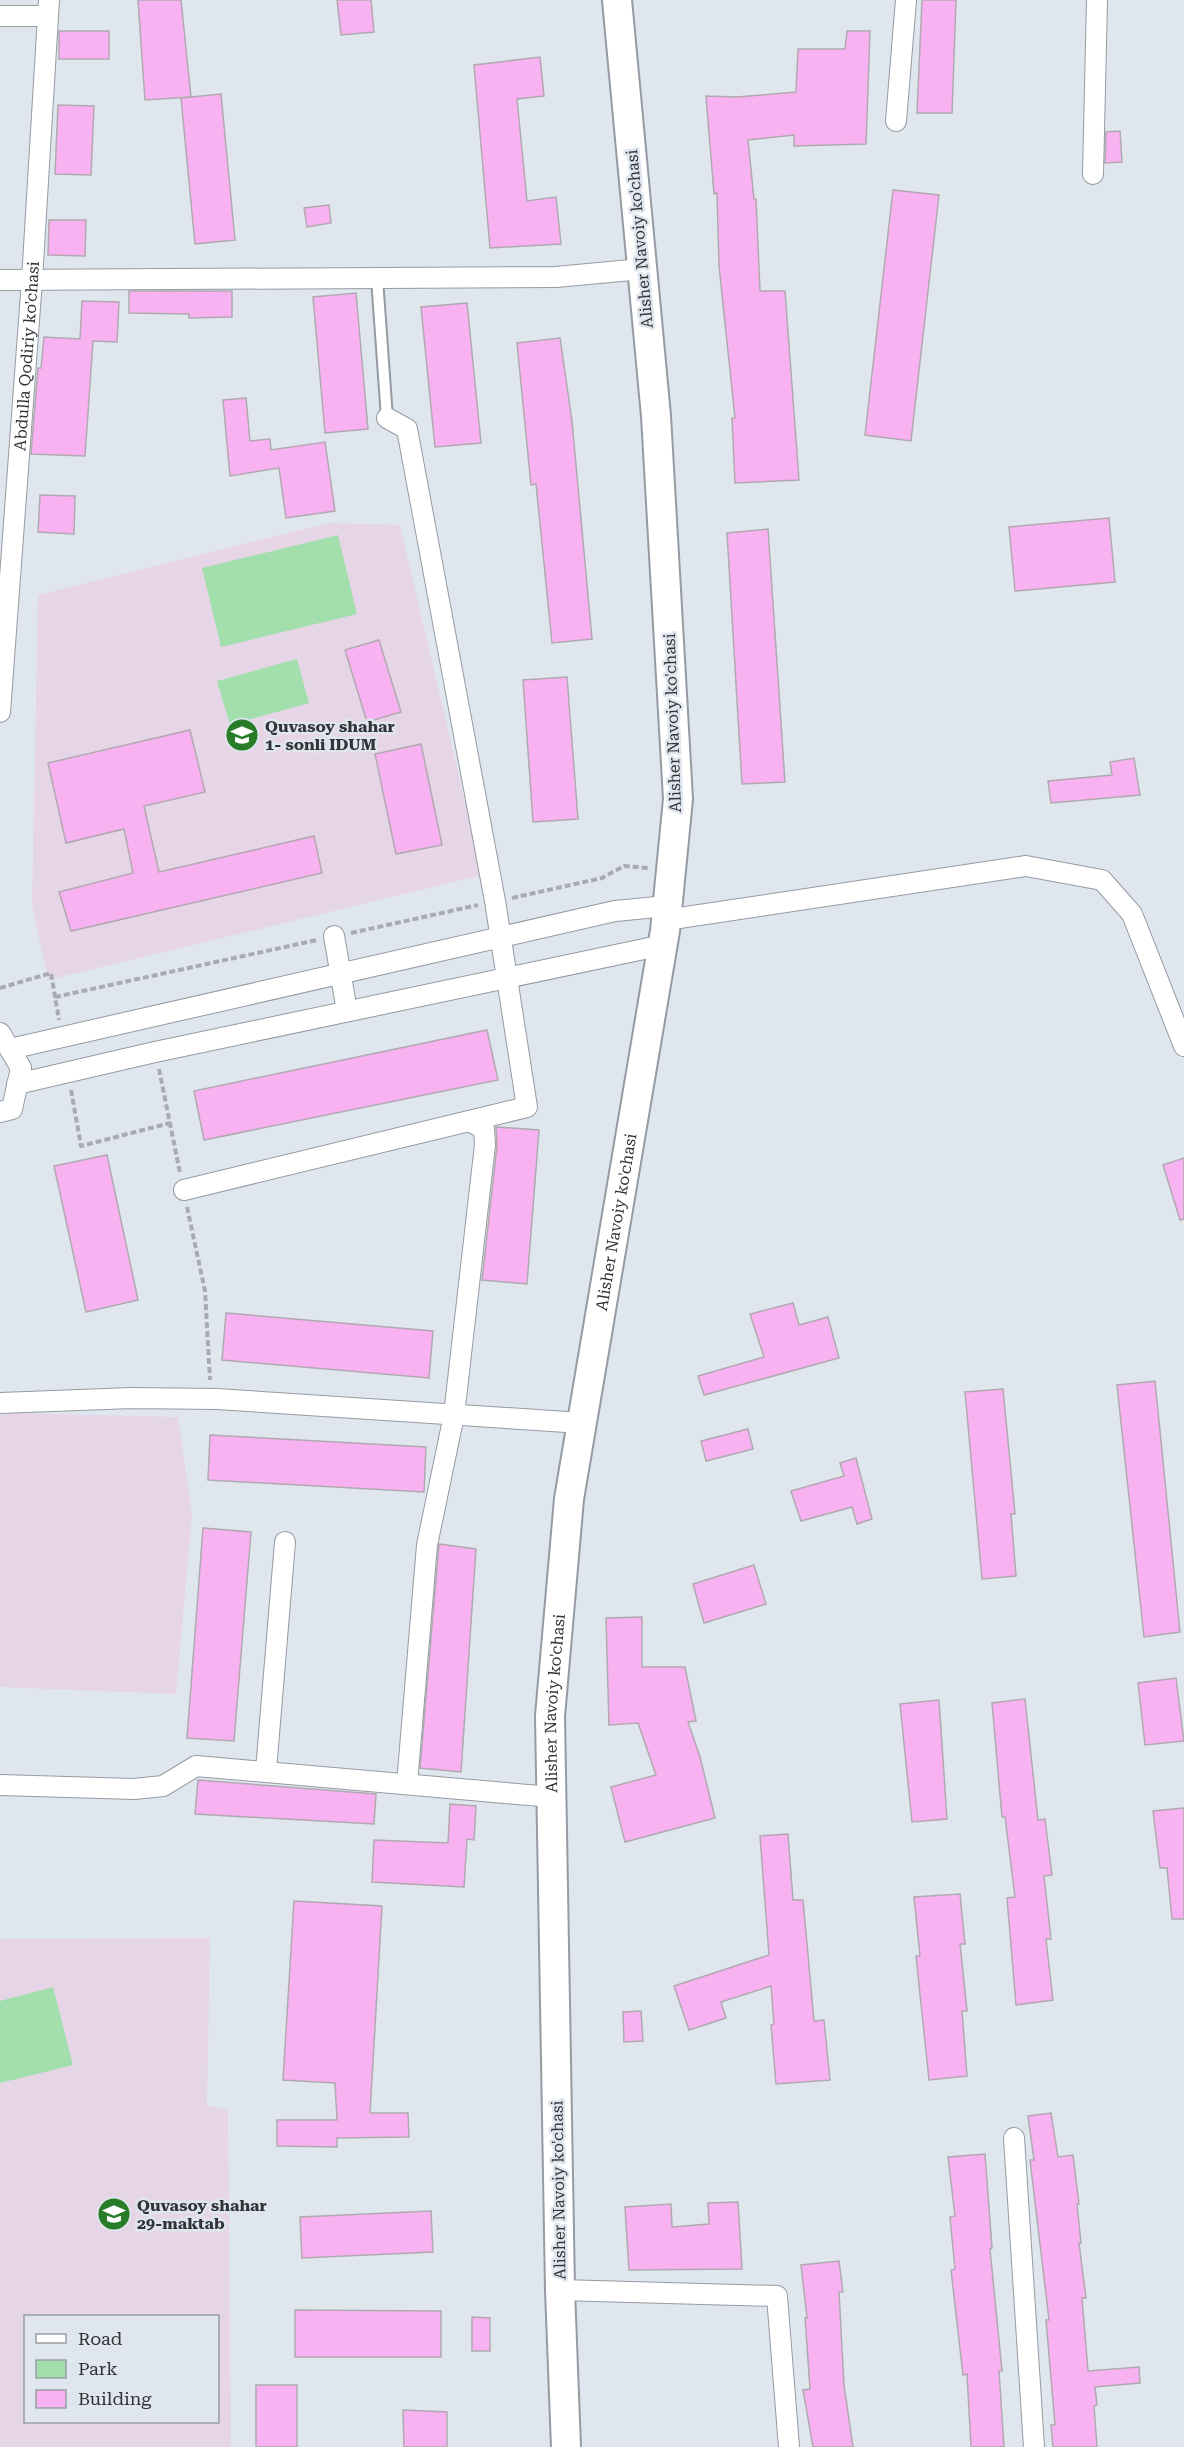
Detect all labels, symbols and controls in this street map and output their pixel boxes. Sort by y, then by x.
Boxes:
street label: Alisher Navoiy ko'chasi [622,149,657,329]
street label: Abdulla Qodiriy ko'chasi [10,261,43,451]
street label: Alisher Navoiy ko'chasi [660,633,685,813]
school or university icon: Quvasoy shahar 1- sonli IDUM [224,717,260,753]
place label: Quvasoy shahar 1- sonli IDUM [265,717,395,754]
street label: Alisher Navoiy ko'chasi [592,1132,641,1312]
street label: Alisher Navoiy ko'chasi [541,1613,569,1793]
street label: Alisher Navoiy ko'chasi [547,2100,570,2280]
school or university icon: Quvasoy shahar 29-maktab [96,2196,132,2232]
place label: Quvasoy shahar 29-maktab [137,2196,267,2233]
legend [24,2315,219,2423]
text: Road [78,2328,123,2349]
text: Park [78,2358,118,2379]
text: Building [78,2388,152,2409]

